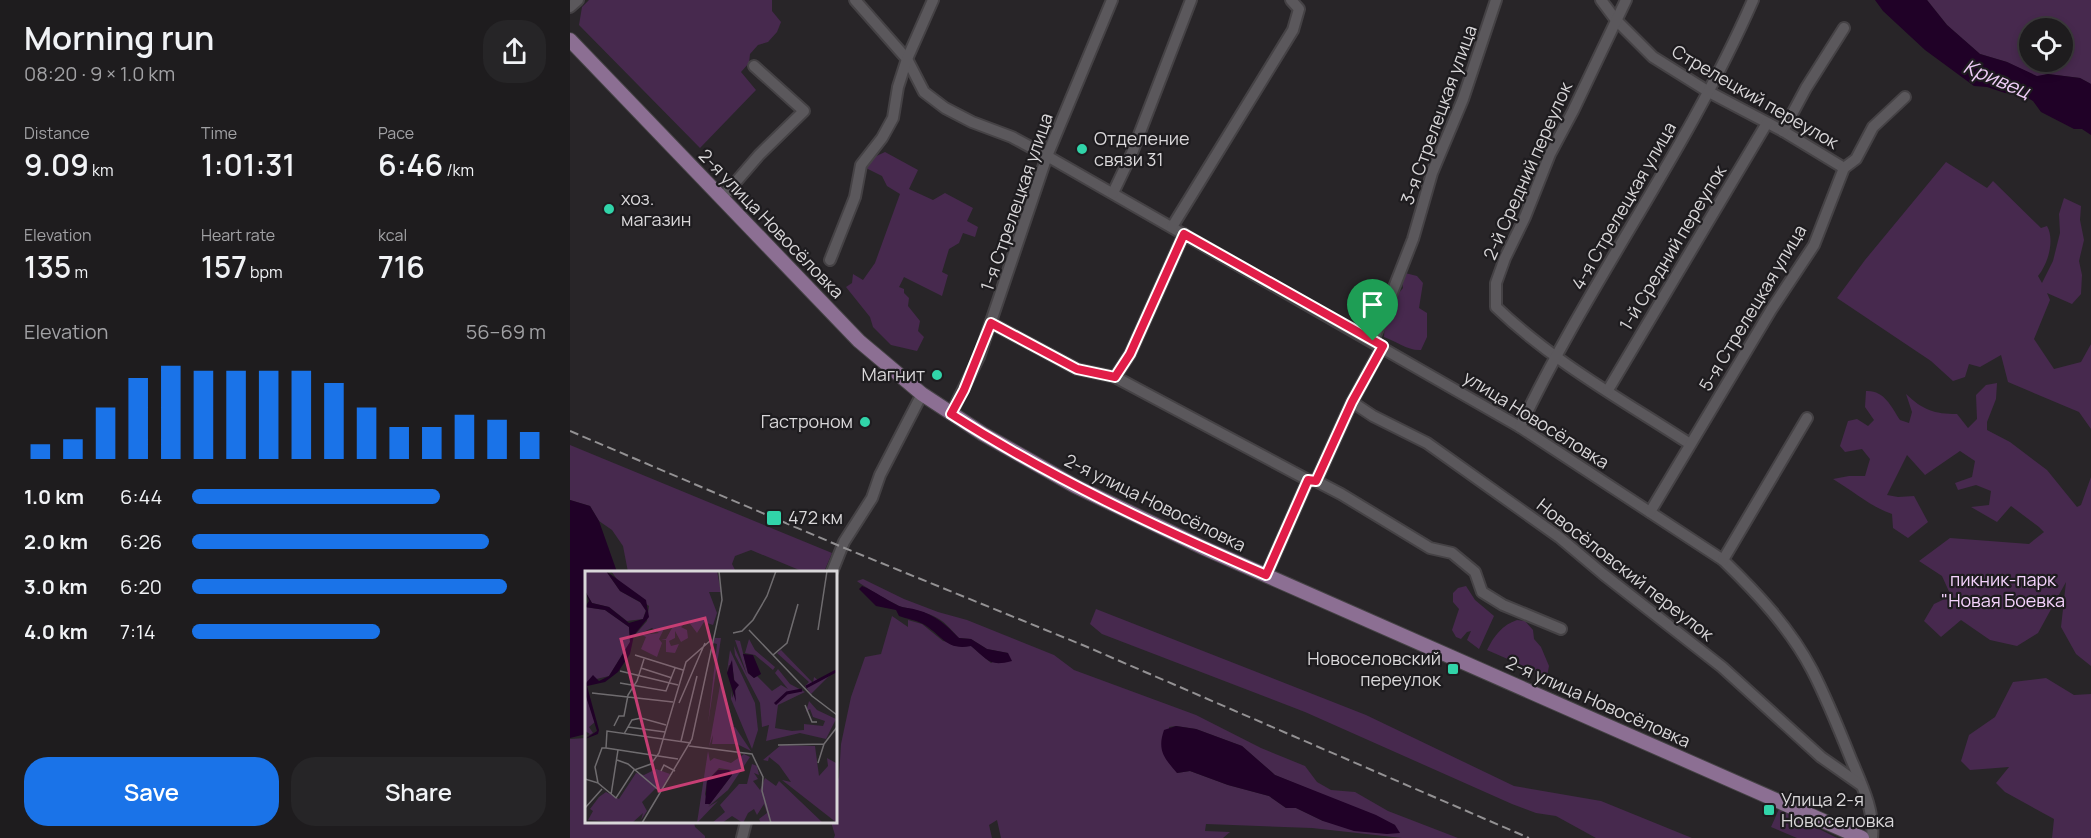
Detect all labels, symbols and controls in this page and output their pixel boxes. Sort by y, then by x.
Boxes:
text: Morning run [24,15,214,60]
map controls [2019,18,2073,72]
button: locate [2019,18,2073,72]
button: share [483,20,546,83]
street label: 3-я Стрелецкая улица [1394,21,1482,208]
street label: Стрелецкий переулок [1668,38,1844,154]
water label: Кривец [1960,52,2035,105]
text: 08:20 · 9 × 1.0 km [24,60,175,87]
street label: 2-й Средний переулок [1477,77,1578,263]
street label: 1-я Стрелецкая улица [974,110,1058,294]
street label: 4-я Стрелецкая улица [1565,117,1681,294]
text: Distance [24,122,90,144]
text: Time [201,122,237,144]
text: Pace [378,122,414,144]
place label: Отделение связи 31 [1094,126,1190,171]
marker: Отделение связи 31 [1075,142,1089,156]
street label: 2-я улица Новосёловка [694,143,850,303]
text: 9.09 [24,144,89,185]
text: 1:01:31 [201,144,295,185]
text: 6:46 [378,144,443,185]
text: km [89,159,114,181]
text: /km [443,159,474,181]
street label: 1-й Средний переулок [1613,159,1732,335]
place label: хоз. магазин [621,186,691,231]
marker: хоз. магазин [602,202,616,216]
street label: 5-я Стрелецкая улица [1693,220,1811,395]
text: Elevation [24,224,92,246]
text: Heart rate [201,224,275,246]
text: kcal [378,224,407,246]
text: 135 [24,246,71,287]
text: 157 [201,246,247,287]
text: 716 [378,246,425,287]
text: m [71,261,88,283]
text: bpm [247,261,283,283]
pin [1347,279,1398,341]
icon: arrive [1356,288,1389,321]
text: Elevation [24,318,108,345]
text: 56–69 m [466,318,546,345]
place label: Магнит [862,362,925,386]
street label: улица Новосёловка [1459,365,1614,474]
marker: Магнит [930,368,944,382]
place label: Гастроном [761,409,853,433]
marker: Гастроном [858,415,872,429]
street label: 2-я улица Новосёловка [1061,448,1250,557]
text: 1.0 km [24,483,84,510]
text: 6:44 [120,483,162,510]
street label: Новосёловский переулок [1532,493,1720,646]
place label: 472 км [788,505,843,529]
marker: 472 км [765,509,783,527]
text: 2.0 km [24,528,88,555]
text: 6:26 [120,528,162,555]
park label: пикник-парк "Новая Боевка [1941,567,2065,612]
inset map [585,571,837,823]
text: 3.0 km [24,573,88,600]
text: 6:20 [120,573,162,600]
text: 4.0 km [24,618,88,645]
text: 7:14 [120,618,156,645]
place label: Новоселовский переулок [1307,646,1442,691]
street label: 2-я улица Новосёловка [1503,650,1694,753]
marker: Новоселовский переулок [1446,662,1460,676]
button: Save [24,757,279,826]
button: Share [291,757,546,826]
place label: Улица 2-я Новоселовка [1781,787,1894,832]
marker: Улица 2-я Новоселовка [1762,803,1776,817]

